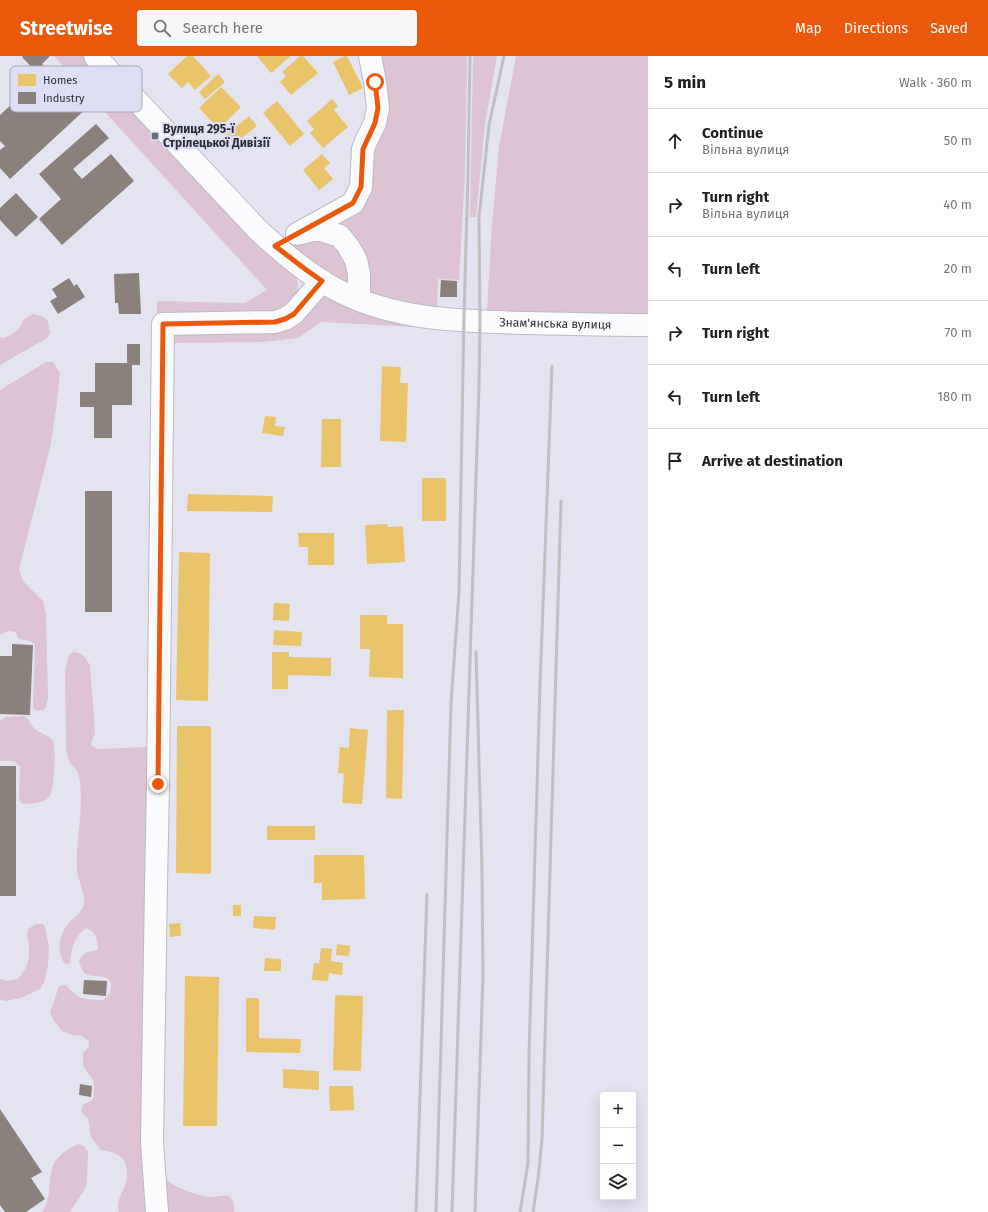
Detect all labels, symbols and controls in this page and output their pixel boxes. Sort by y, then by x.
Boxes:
search box [137,10,417,46]
text: Streetwise [20,17,113,40]
icon: search [151,17,173,39]
text: Search here [183,19,263,37]
text: Map [795,20,822,37]
text: Directions [844,20,908,37]
text: Saved [930,20,968,37]
legend [10,66,142,112]
text: 5 min [664,72,706,93]
route start [366,73,384,91]
text: Homes [43,74,77,87]
text: Walk · 360 m [899,75,972,90]
text: Industry [43,92,85,105]
place label: Вулиця 295-ї Стрілецької Дивізії [163,122,271,150]
text: Continue [702,124,763,142]
icon: ahead [664,130,686,152]
marker: Вулиця 295-ї Стрілецької Дивізії [150,131,160,141]
text: 50 m [944,133,972,148]
text: Вільна вулиця [702,142,789,157]
text: Turn right [702,188,769,206]
icon: right [664,194,686,216]
text: 40 m [943,197,972,212]
text: Вільна вулиця [702,206,789,221]
icon: left [664,258,686,280]
text: Turn left [702,260,760,278]
text: 20 m [944,261,972,276]
street label: Знам'янська вулиця [499,315,612,332]
icon: right [664,322,686,344]
text: Turn right [702,324,769,342]
text: 70 m [945,325,972,340]
icon: left [664,386,686,408]
text: Turn left [702,388,760,406]
text: 180 m [937,389,972,404]
icon: arrive [664,450,686,472]
text: Arrive at destination [702,452,843,470]
route end [149,775,167,793]
map controls [600,1092,636,1200]
button: + [600,1092,636,1128]
button: − [600,1128,636,1164]
button: layers [600,1164,636,1200]

